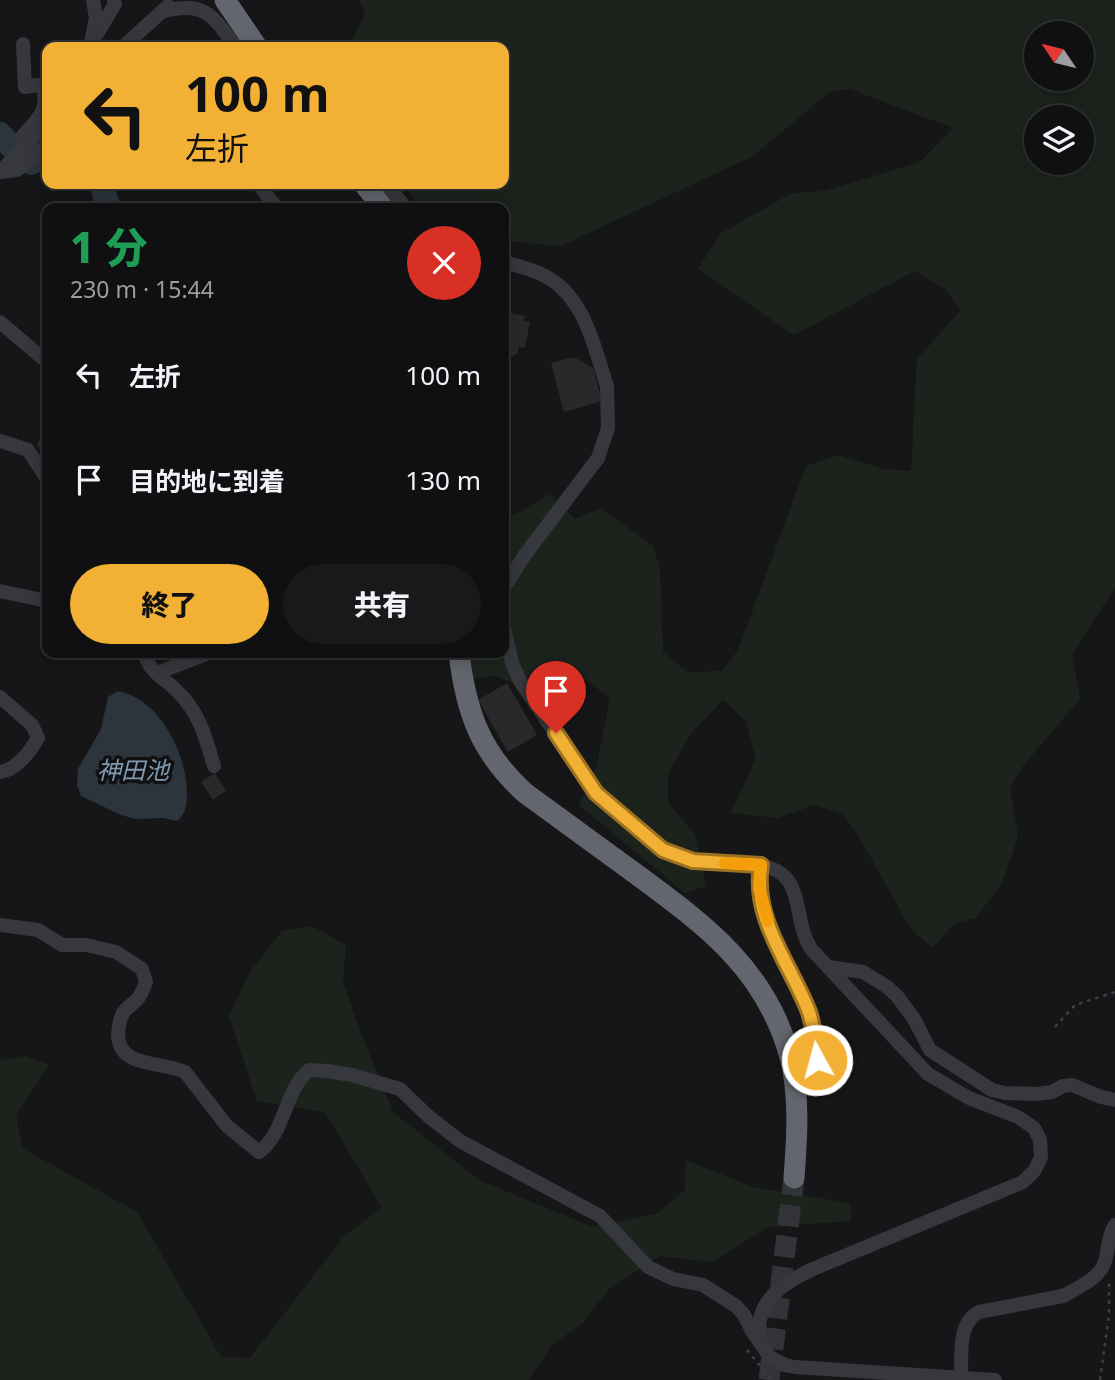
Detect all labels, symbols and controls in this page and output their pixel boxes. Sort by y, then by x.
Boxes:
north arrow [1024,21,1094,91]
map controls [1024,21,1094,175]
text: 100 m [185,60,330,126]
icon: left [70,70,161,161]
button: layers [1024,105,1094,175]
text: 左折 [185,126,249,169]
text: 1 分 [70,218,147,275]
button: close [407,226,481,300]
text: 230 m · 15:44 [70,273,214,305]
icon: left [70,356,108,394]
text: 100 m [405,357,481,393]
text: 左折 [129,358,181,394]
icon: arrive [70,461,108,499]
text: 130 m [405,462,481,498]
text: 目的地に到着 [129,463,285,499]
button: 終了 [70,564,269,644]
button: 共有 [283,564,481,644]
pin [526,661,586,733]
icon: arrive [537,672,575,710]
water label: 神田池 [97,753,171,786]
position arrow [780,1023,854,1097]

